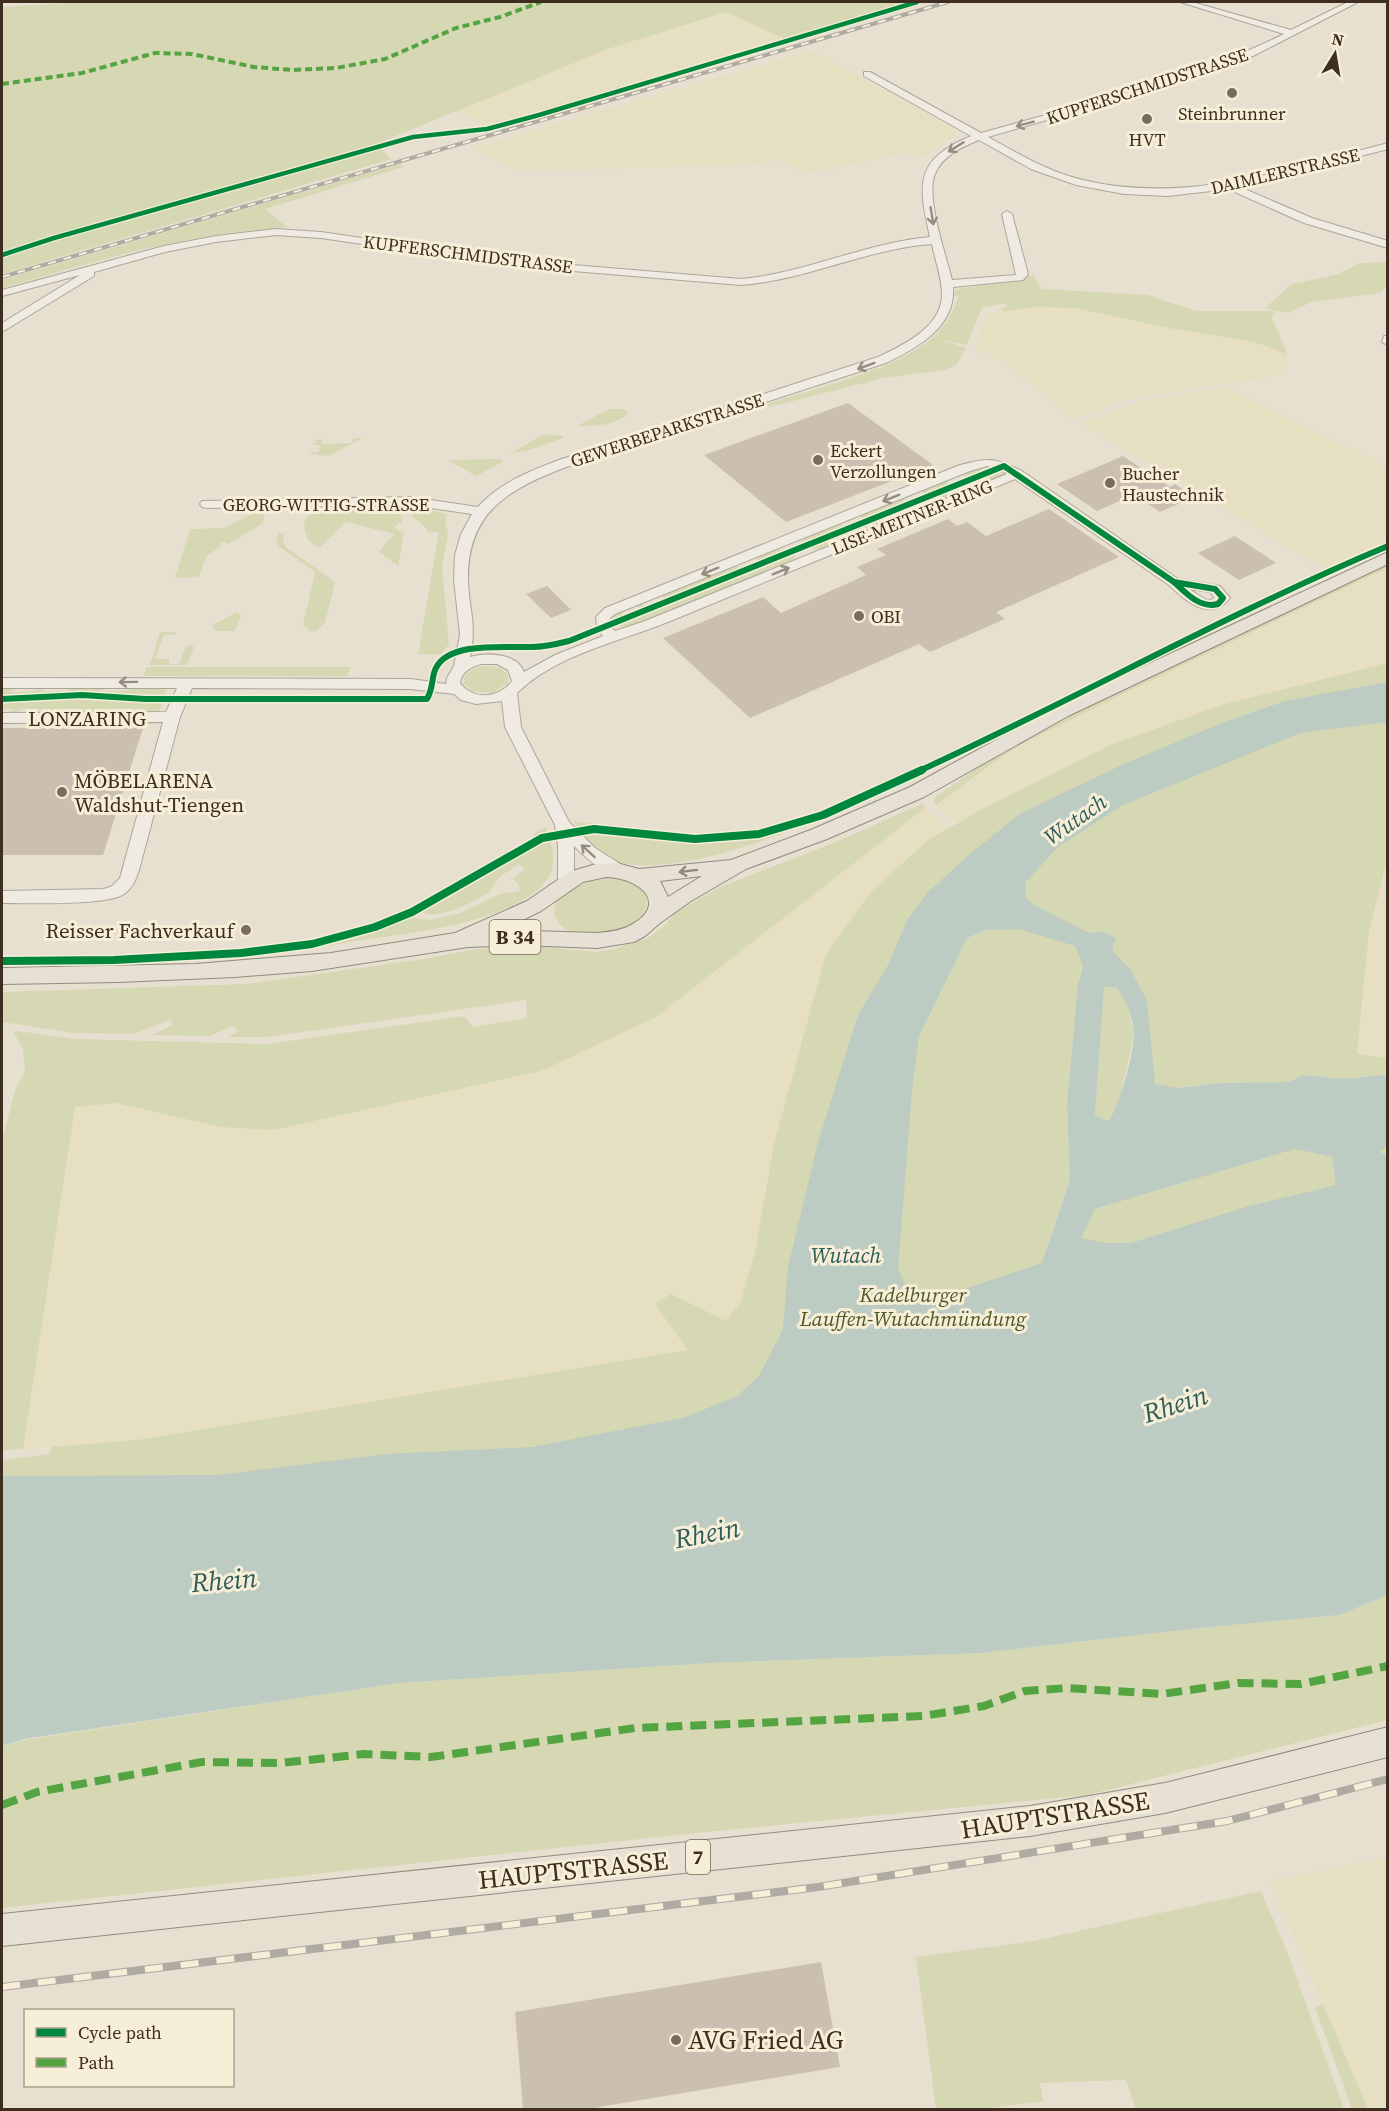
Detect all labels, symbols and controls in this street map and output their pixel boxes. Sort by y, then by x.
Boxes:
north arrow [1305,24,1365,84]
text: N [1330,27,1346,51]
street label: KUPFERSCHMIDSTRASSE [1043,41,1251,130]
marker: Steinbrunner [1225,86,1239,100]
place label: Steinbrunner [1178,101,1286,126]
marker: HVT [1140,112,1154,126]
one-way arrow [1015,119,1034,130]
place label: HVT [1128,127,1166,152]
one-way arrow [948,141,965,154]
street label: DAIMLERSTRASSE [1208,142,1362,200]
one-way arrow [927,206,938,225]
street label: KUPFERSCHMIDSTRASSE [362,229,574,279]
one-way arrow [857,361,876,372]
street label: GEWERBEPARKSTRASSE [567,387,767,473]
place label: Eckert Verzollungen [830,438,937,484]
marker: Eckert Verzollungen [811,453,825,467]
place label: Bucher Haustechnik [1122,461,1224,507]
street label: LISE-MEITNER-RING [828,473,996,561]
marker: Bucher Haustechnik [1103,476,1117,490]
street label: GEORG-WITTIG-STRASSE [223,492,429,517]
one-way arrow [882,493,901,504]
one-way arrow [772,565,790,576]
one-way arrow [701,566,720,577]
place label: OBI [871,604,901,629]
marker: OBI [852,609,866,623]
one-way arrow [119,676,139,688]
street label: LONZARING [28,704,146,733]
place label: MÖBELARENA Waldshut-Tiengen [74,766,244,819]
marker: MÖBELARENA Waldshut-Tiengen [55,785,69,799]
water label: Wutach [1038,787,1112,851]
one-way arrow [581,844,596,858]
one-way arrow [679,865,698,876]
place label: Reisser Fachverkauf [45,916,236,945]
road number: B 34 [490,920,540,954]
marker: Reisser Fachverkauf [239,923,253,937]
water label: Wutach [811,1240,881,1270]
park label: Kadelburger Lauffen-Wutachmündung [799,1280,1027,1333]
water label: Rhein [1137,1376,1212,1432]
water label: Rhein [670,1509,743,1558]
water label: Rhein [189,1559,258,1601]
street label: HAUPTSTRASSE [958,1782,1152,1848]
road number: 7 [686,1840,710,1874]
street label: HAUPTSTRASSE [476,1842,670,1898]
legend [24,2009,234,2087]
text: Cycle path [78,2020,162,2045]
place label: AVG Fried AG [688,2022,844,2058]
marker: AVG Fried AG [669,2033,683,2047]
text: Path [78,2050,115,2075]

